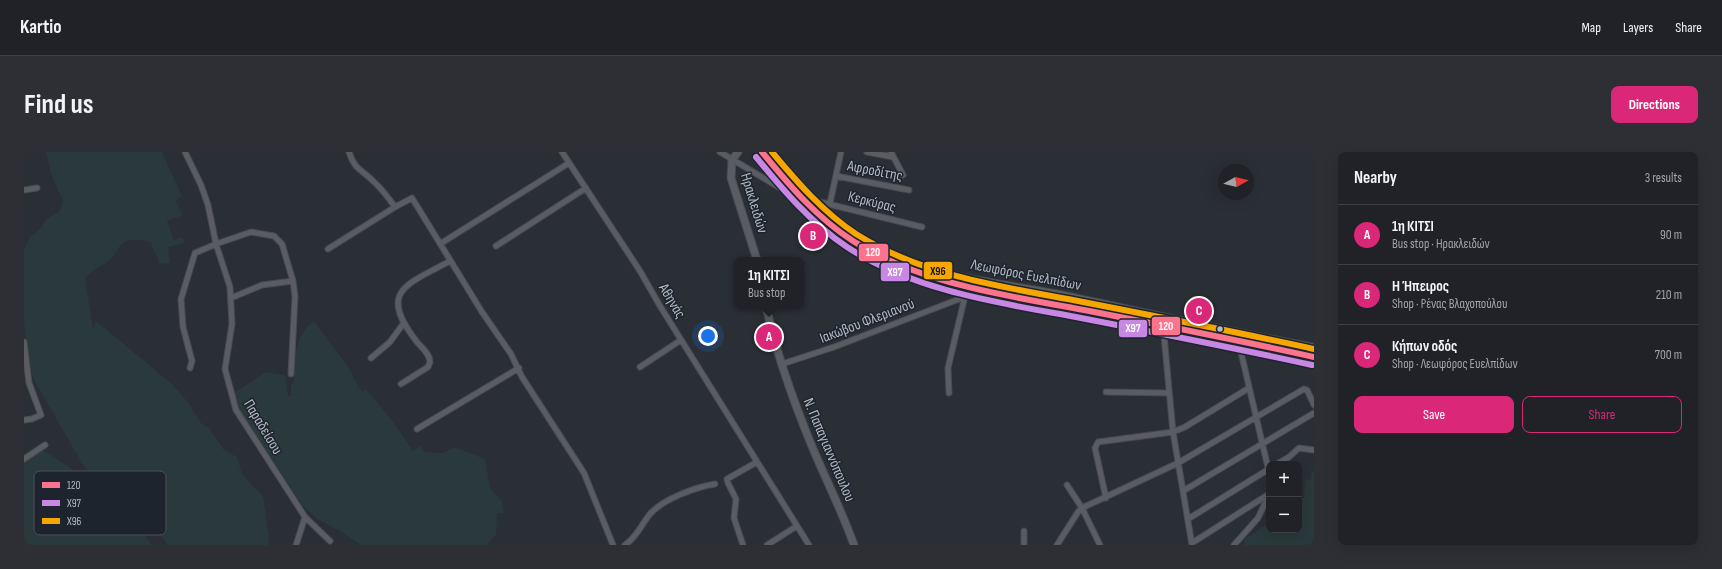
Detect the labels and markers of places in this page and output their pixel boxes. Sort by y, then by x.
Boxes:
pin: B [800,221,826,251]
pin: C [1186,296,1212,326]
pin: A [756,322,782,352]
unlabelled marker [1215,324,1225,334]

